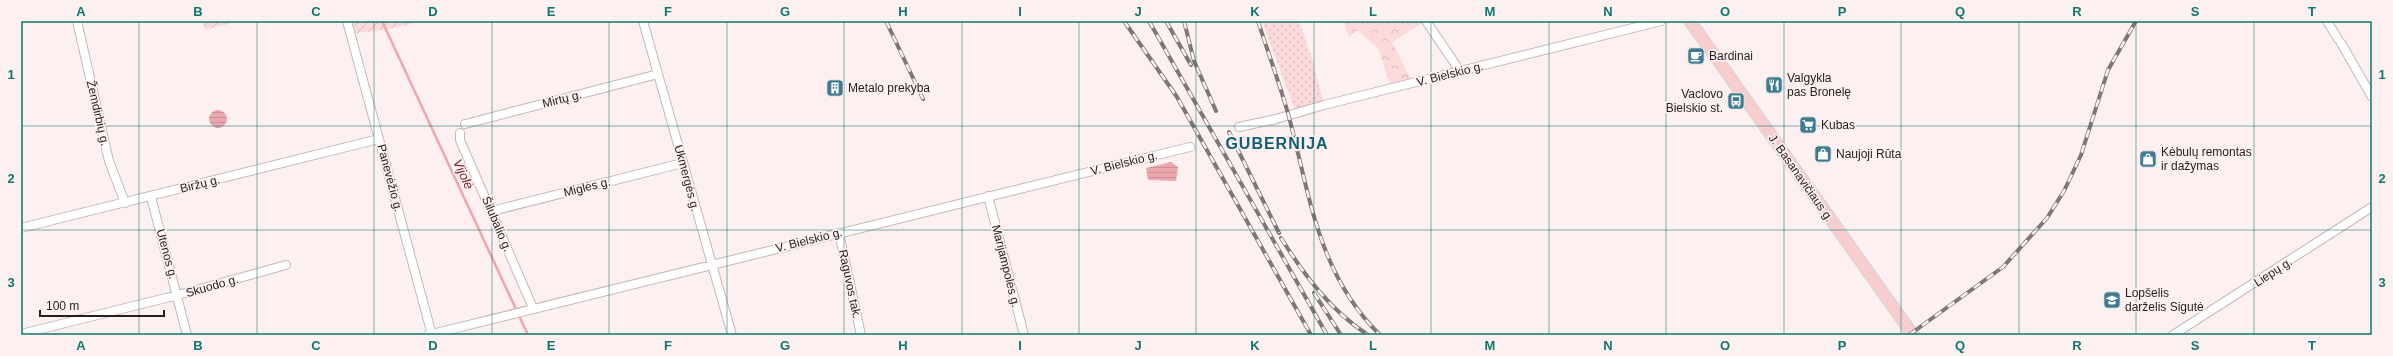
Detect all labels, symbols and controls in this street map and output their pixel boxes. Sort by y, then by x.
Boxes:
text: A [76,4,86,19]
text: B [193,4,203,19]
text: C [311,4,321,19]
text: D [428,4,438,19]
text: E [547,4,556,19]
text: F [664,4,672,19]
text: G [780,4,790,19]
text: H [898,4,908,19]
text: I [1018,4,1022,19]
text: J [1134,4,1142,19]
text: K [1250,4,1260,19]
text: L [1369,4,1377,19]
text: M [1485,4,1495,19]
text: N [1603,4,1613,19]
text: O [1720,4,1730,19]
text: P [1838,4,1847,19]
text: Q [1955,4,1965,19]
text: R [2072,4,2082,19]
text: S [2191,4,2200,19]
text: T [2308,4,2316,19]
cafe icon: Bardinai [1686,46,1706,66]
place label: Bardinai [1709,49,1753,63]
street label: V. Bielskio g. [1415,59,1485,89]
text: 1 [7,67,15,82]
text: 1 [2378,67,2386,82]
place label: Valgykla pas Bronelę [1787,71,1851,99]
restaurant icon: Valgykla pas Bronelę [1764,75,1784,95]
building icon: Metalo prekyba [825,78,845,98]
street label: Žemdirbių g. [84,79,113,147]
place label: Metalo prekyba [848,81,930,95]
street label: Mirtų g. [541,87,583,111]
place label: Vaclovo Bielskio st. [1666,87,1723,115]
bus stop icon: Vaclovo Bielskio st. [1726,91,1746,111]
supermarket icon: Kubas [1798,115,1818,135]
place label: Kubas [1821,118,1855,132]
street label: J. Basanavičiaus g. [1766,132,1836,224]
district label: GUBERNIJA [1225,135,1329,152]
street label: Panevėžio g. [374,143,406,213]
street label: Ukmergės g. [671,143,703,213]
shop icon: Naujoji Rūta [1813,144,1833,164]
place label: Kėbulų remontas ir dažymas [2161,145,2252,173]
place label: Naujoji Rūta [1836,147,1902,161]
street label: V. Bielskio g. [1089,148,1159,178]
shop icon: Kėbulų remontas ir dažymas [2138,149,2158,169]
water label: Vijolė [450,157,477,192]
text: 2 [7,171,15,186]
text: 2 [2378,171,2386,186]
street label: Biržų g. [179,172,221,196]
street label: Miglės g. [562,174,612,200]
street label: Šilubalio g. [479,194,516,254]
street label: Marijampolės g. [989,223,1023,309]
street label: V. Bielskio g. [774,225,844,255]
street label: Utenos g. [154,227,180,281]
street label: Raguvos tak. [836,248,864,320]
street label: Liepų g. [2251,255,2295,289]
street label: Skuodo g. [184,272,240,300]
text: 3 [7,275,15,290]
text: 3 [2378,275,2386,290]
place label: Lopšelis darželis Sigutė [2125,286,2204,314]
school or university icon: Lopšelis darželis Sigutė [2102,290,2122,310]
scale bar [40,292,164,318]
text: 100 m [46,299,79,313]
text: A [76,338,86,353]
text: B [193,338,203,353]
text: C [311,338,321,353]
text: D [428,338,438,353]
text: E [547,338,556,353]
text: F [664,338,672,353]
text: G [780,338,790,353]
text: H [898,338,908,353]
text: I [1018,338,1022,353]
text: J [1134,338,1142,353]
text: K [1250,338,1260,353]
text: L [1369,338,1377,353]
text: M [1485,338,1495,353]
text: N [1603,338,1613,353]
text: O [1720,338,1730,353]
text: P [1838,338,1847,353]
text: Q [1955,338,1965,353]
text: R [2072,338,2082,353]
text: S [2191,338,2200,353]
text: T [2308,338,2316,353]

